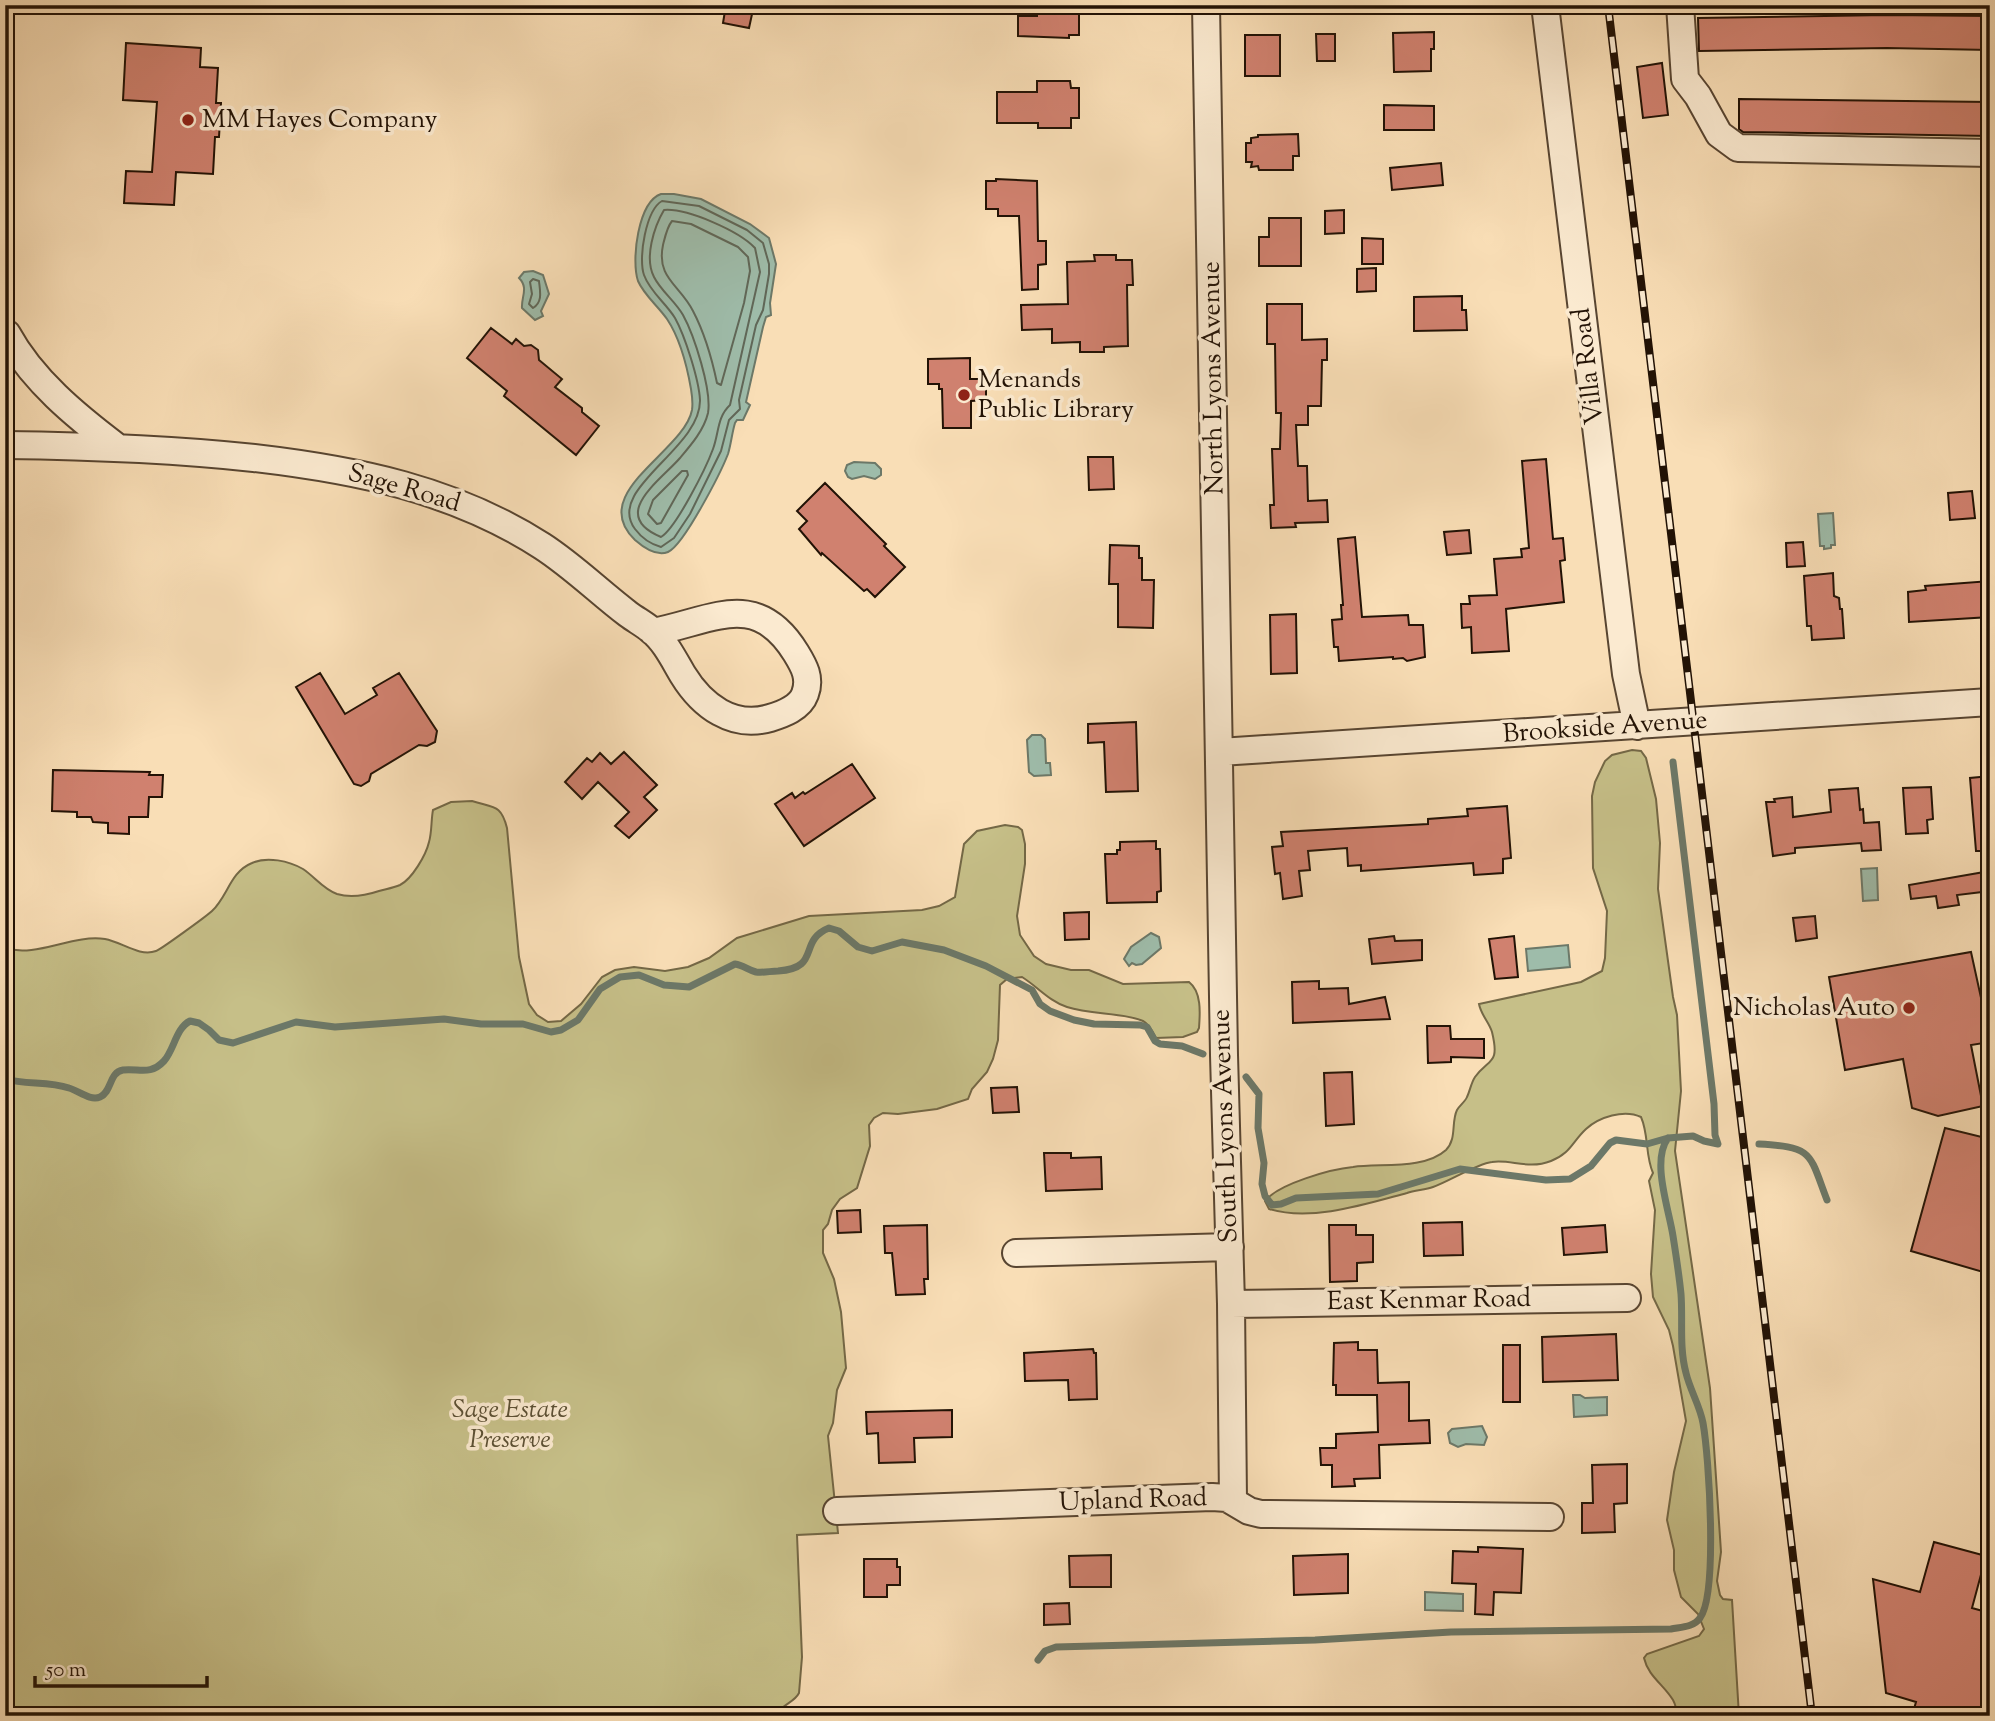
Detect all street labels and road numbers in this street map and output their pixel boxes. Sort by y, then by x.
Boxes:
street label: North Lyons Avenue [1193,261,1235,495]
street label: Villa Road [1563,305,1615,426]
street label: Sage Road [343,455,465,523]
street label: Brookside Avenue [1501,702,1709,754]
street label: South Lyons Avenue [1203,1008,1249,1244]
street label: East Kenmar Road [1327,1281,1532,1321]
street label: Upland Road [1058,1480,1208,1522]

